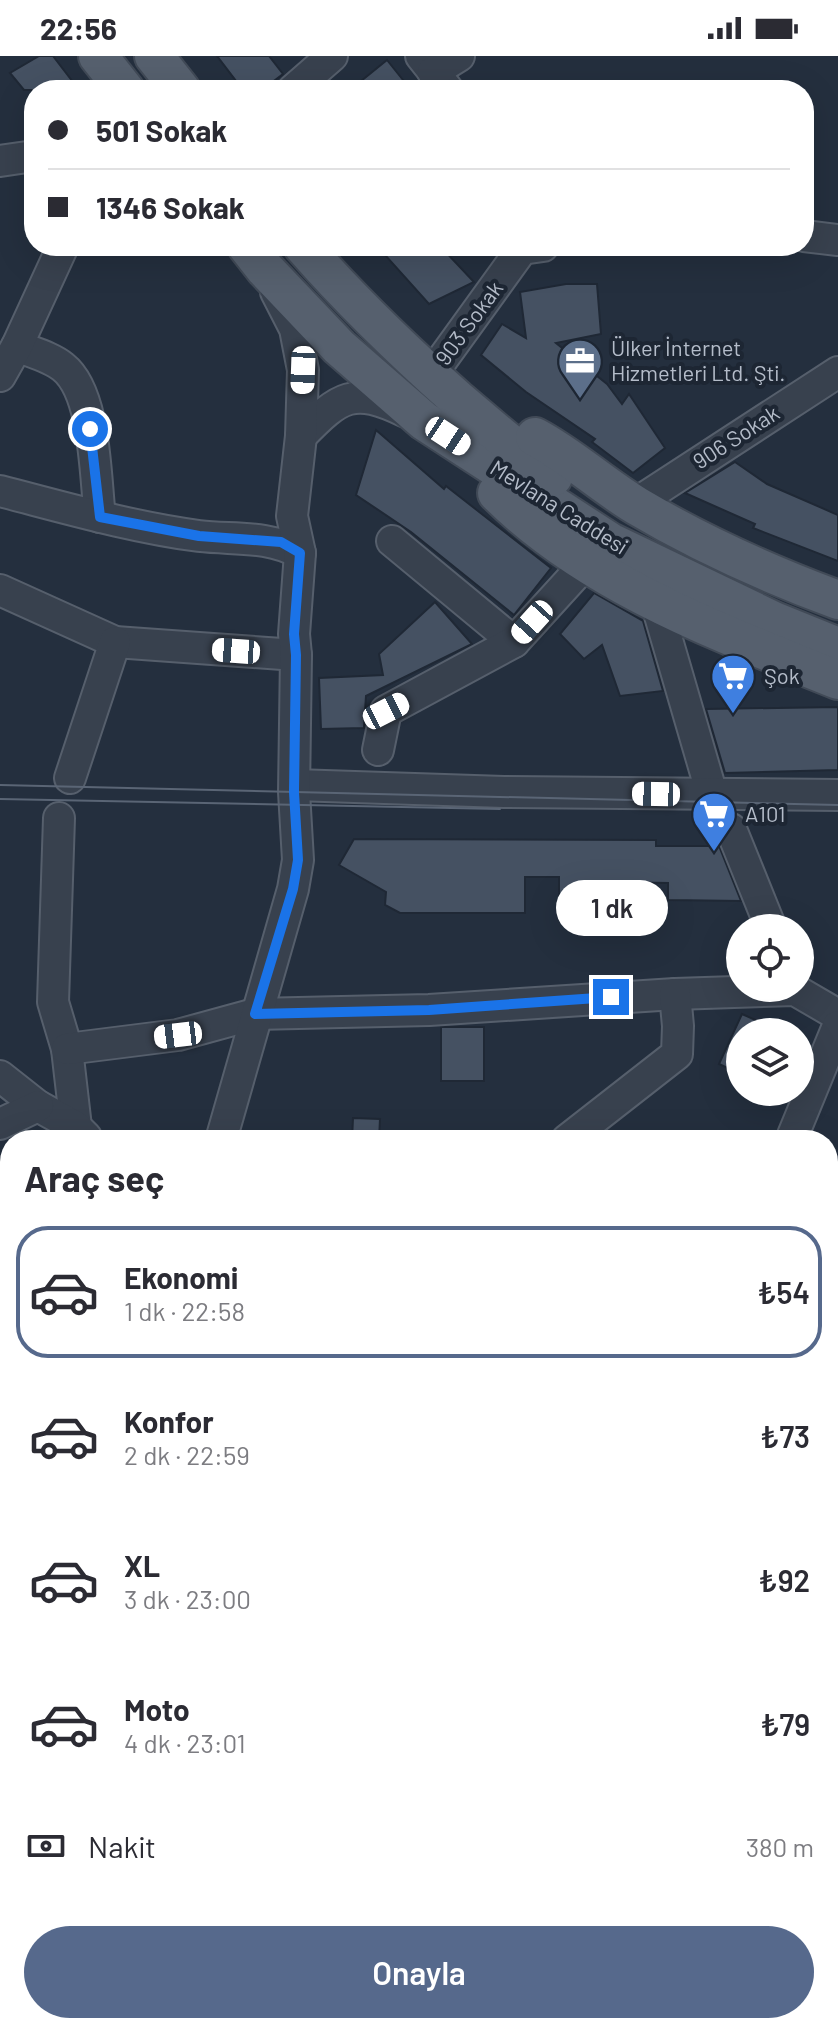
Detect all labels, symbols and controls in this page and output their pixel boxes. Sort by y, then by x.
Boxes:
text: 22:56 [40,10,117,46]
text: 501 Sokak [96,112,227,148]
text: 1346 Sokak [96,189,245,225]
street label: 903 Sokak [429,275,507,370]
place label: Ülker İnternet Hizmetleri Ltd. Şti. [611,334,785,385]
office icon: Ülker İnternet Hizmetleri Ltd. Şti. [556,337,604,400]
car [290,346,316,394]
street label: 906 Sokak [687,399,783,474]
route start [72,411,108,447]
car [421,413,475,459]
street label: Mevlana Caddesi [486,454,633,559]
car [507,596,557,648]
car [211,637,261,665]
supermarket icon: Şok [709,652,757,715]
place label: Şok [764,662,800,688]
car [359,689,413,733]
car [632,782,680,806]
supermarket icon: A101 [690,790,738,853]
place label: A101 [745,800,786,826]
callout: 1 dk [555,881,667,937]
text: 1 dk [591,892,633,923]
map controls [726,914,814,1106]
button: locate [726,914,814,1002]
route end [593,979,629,1015]
button: layers [726,1018,814,1106]
car [153,1020,203,1050]
text: Araç seç [24,1156,164,1199]
icon: car [28,1256,100,1328]
text: Ekonomi [124,1259,238,1295]
text: ₺54 [757,1274,810,1310]
text: 1 dk · 22:58 [124,1295,245,1326]
icon: car [28,1400,100,1472]
text: Konfor [124,1403,214,1439]
text: ₺73 [760,1418,810,1454]
text: 2 dk · 22:59 [124,1439,250,1470]
icon: car [28,1544,100,1616]
text: XL [124,1547,160,1583]
text: ₺92 [758,1562,810,1598]
text: 3 dk · 23:00 [124,1583,251,1614]
icon: car [28,1688,100,1760]
text: Moto [124,1691,190,1727]
text: ₺79 [760,1706,810,1742]
text: 4 dk · 23:01 [124,1727,246,1758]
icon: cash [24,1824,68,1868]
text: Nakit [88,1828,156,1864]
text: 380 m [746,1831,814,1862]
button: Onayla [24,1926,814,2018]

